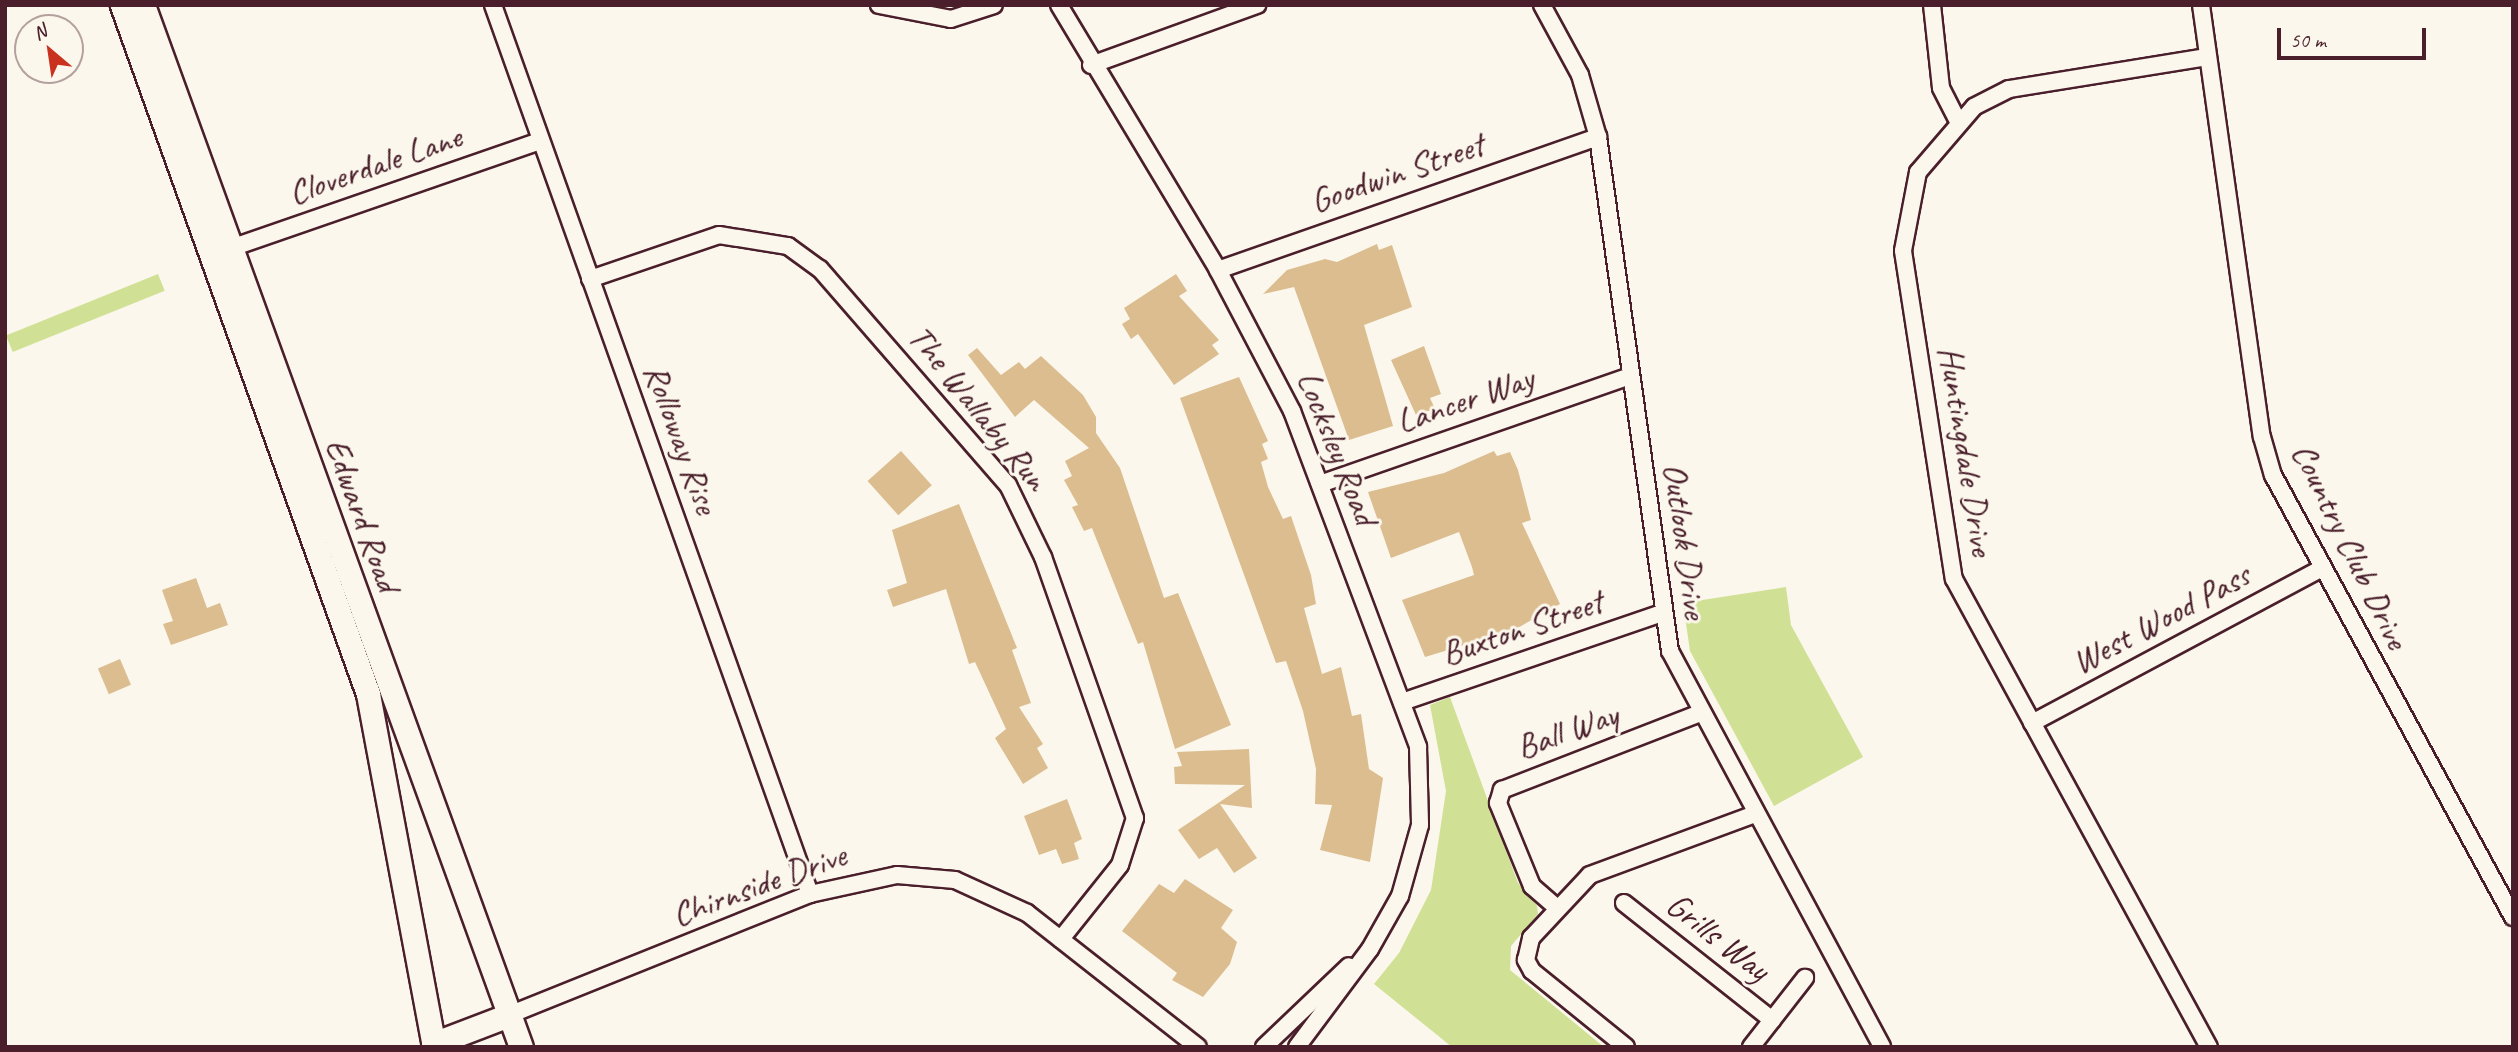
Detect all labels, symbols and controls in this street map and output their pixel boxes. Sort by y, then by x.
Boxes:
north arrow [14,14,84,84]
scale bar [2280,14,2429,58]
text: N [29,19,51,46]
text: 50 m [2290,27,2326,53]
street label: Cloverdale Lane [282,116,468,214]
street label: Goodwin Street [1305,124,1489,222]
street label: The Wallaby Run [898,317,1058,499]
street label: Huntingdale Drive [1929,343,2003,559]
street label: Lancer Way [1391,357,1539,443]
street label: Rolloway Rise [635,358,727,520]
street label: Locksley Road [1287,366,1387,530]
street label: Edward Road [315,433,409,597]
street label: Country Club Drive [2282,436,2418,656]
street label: Outlook Drive [1653,461,1717,621]
street label: West Wood Pass [2065,555,2257,683]
street label: Buxton Street [1436,581,1608,675]
street label: Ball Way [1510,693,1624,769]
street label: Chirnside Drive [666,834,852,936]
street label: Grills Way [1658,883,1778,991]

